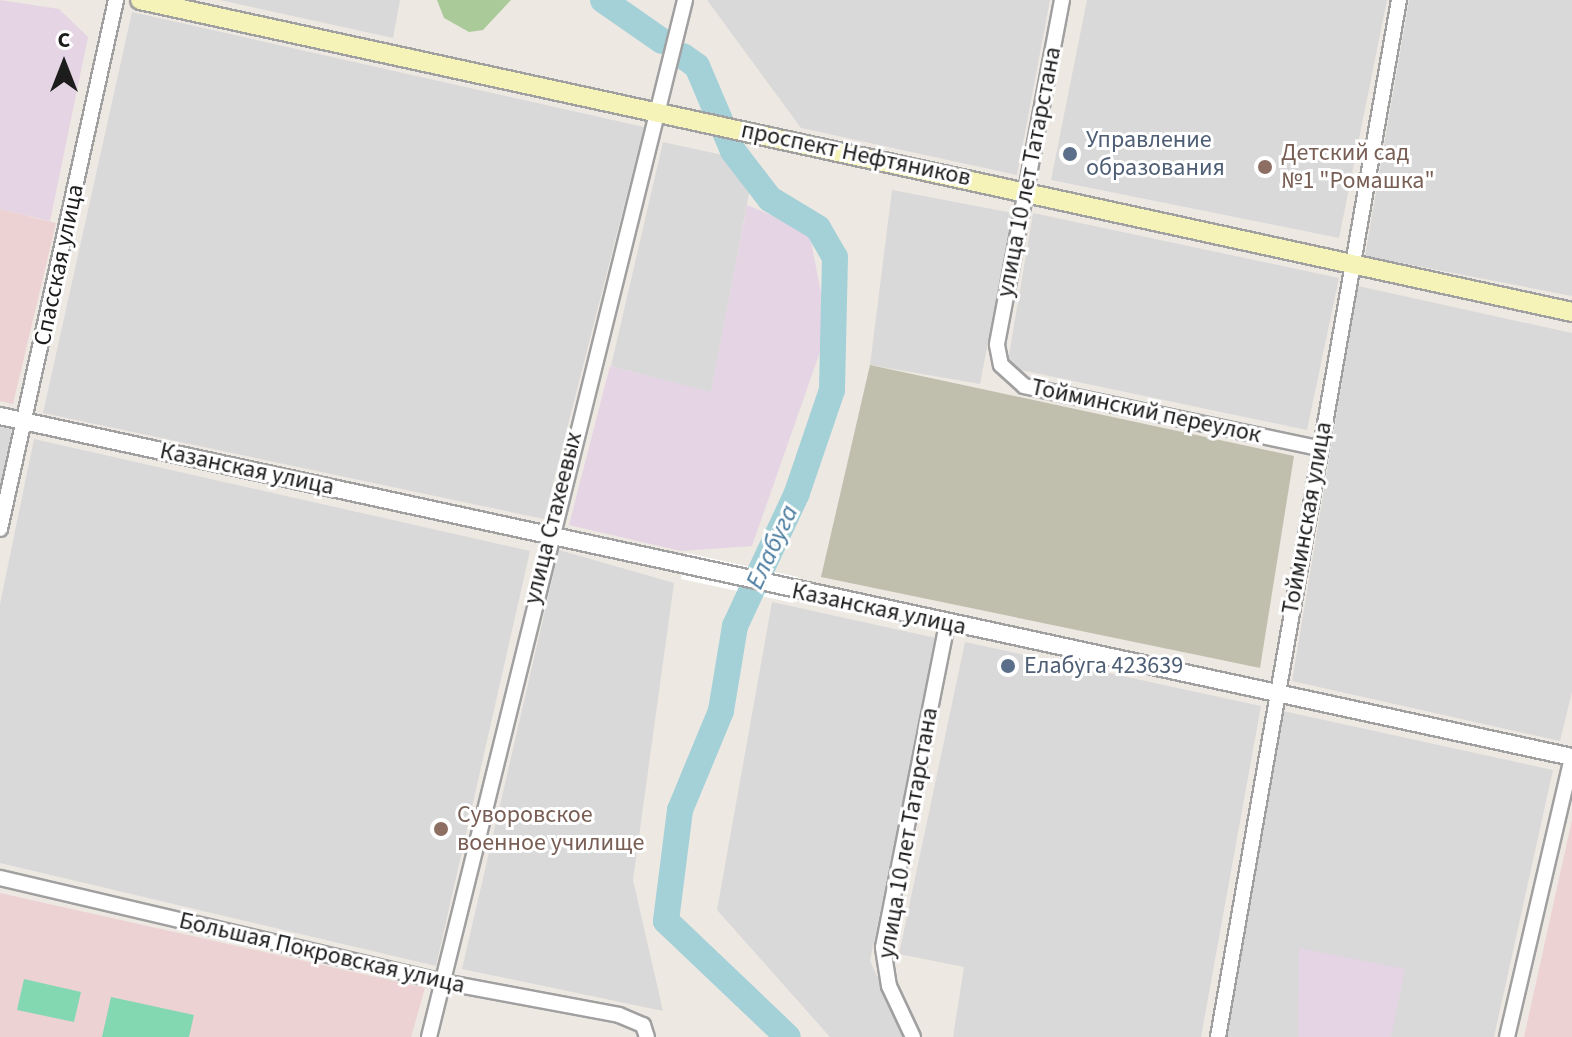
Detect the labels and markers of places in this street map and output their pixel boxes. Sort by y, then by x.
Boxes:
place label: Управление образования [1086,126,1225,182]
place label: Детский сад №1 "Ромашка" [1281,139,1435,195]
marker: Управление образования [1061,145,1079,163]
marker: Детский сад №1 "Ромашка" [1256,158,1274,176]
place label: Елабуга 423639 [1024,652,1183,680]
marker: Елабуга 423639 [999,657,1017,675]
place label: Суворовское военное училище [457,801,644,857]
marker: Суворовское военное училище [432,820,450,838]

